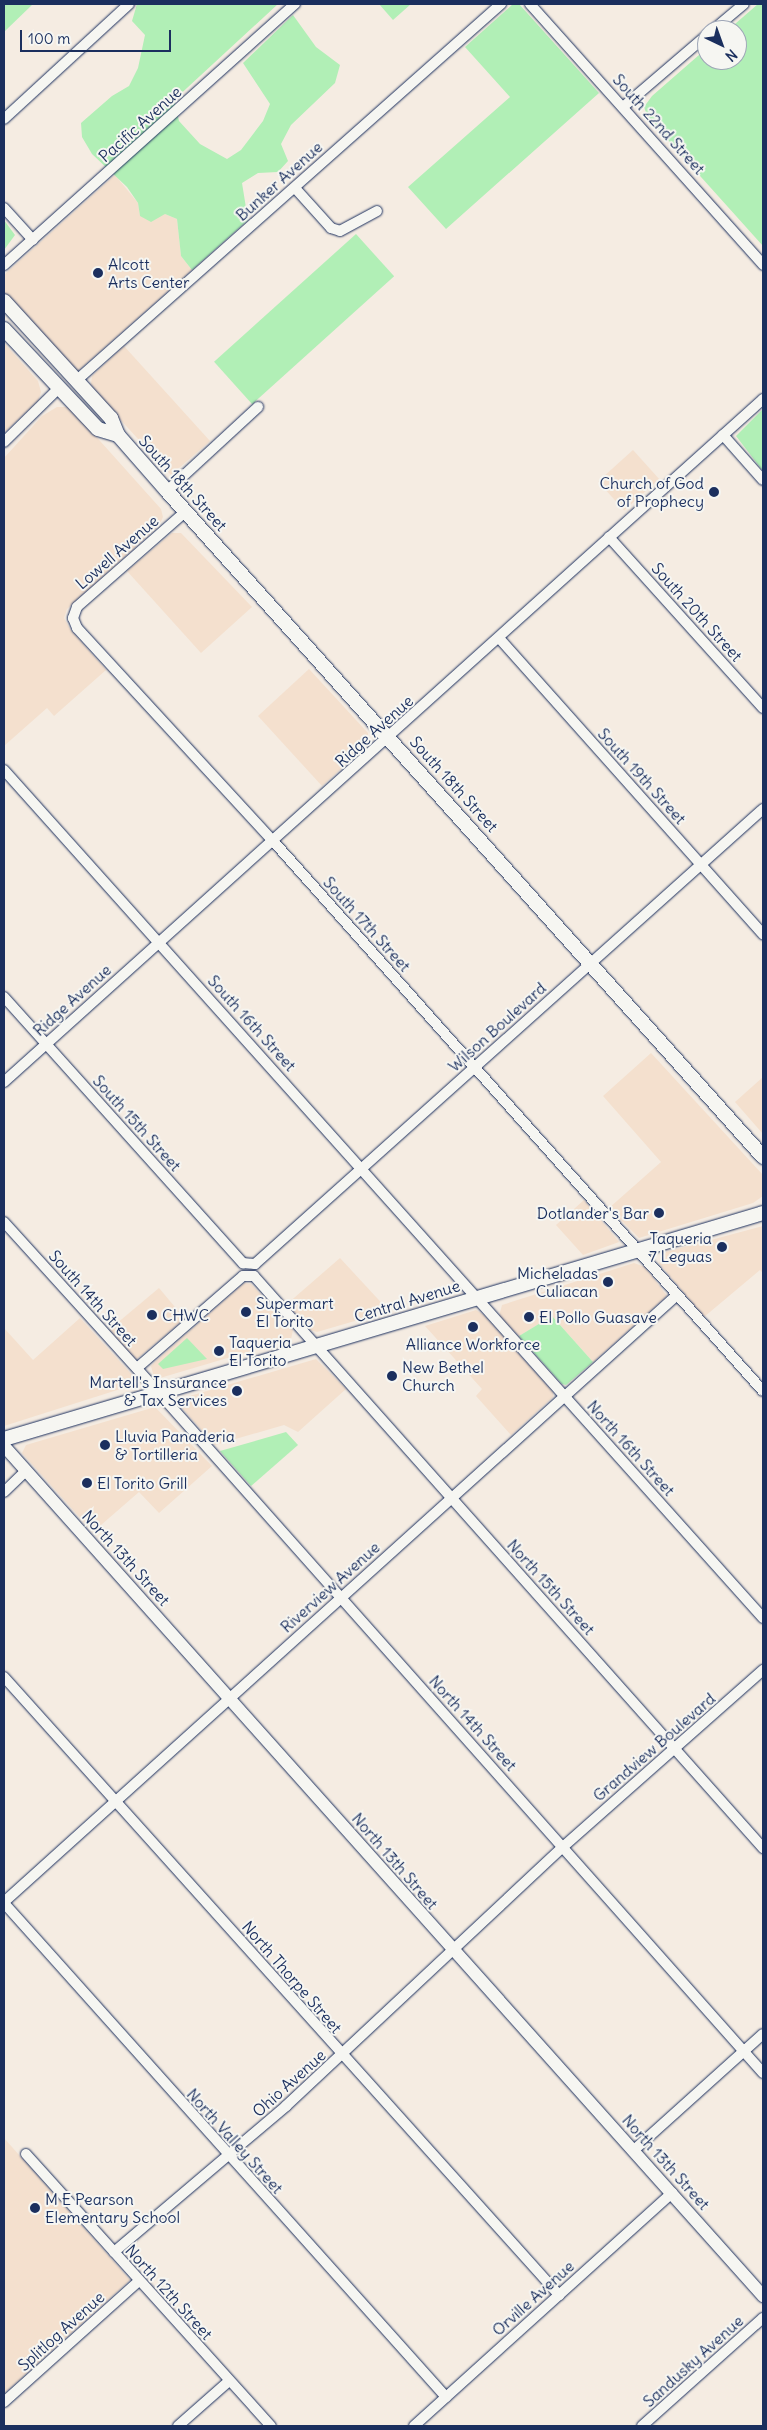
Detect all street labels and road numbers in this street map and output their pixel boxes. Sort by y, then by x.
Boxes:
street label: South 22nd Street [609,70,709,178]
street label: Pacific Avenue [95,82,185,166]
street label: Bunker Avenue [232,137,326,225]
street label: South 18th Street [135,431,231,535]
street label: Lowell Avenue [72,511,162,593]
street label: South 20th Street [648,559,746,665]
street label: Ridge Avenue [331,691,417,771]
street label: South 19th Street [594,724,690,828]
street label: South 18th Street [406,732,502,836]
street label: South 17th Street [319,873,415,975]
street label: Ridge Avenue [29,960,115,1040]
street label: South 16th Street [204,971,300,1075]
street label: Wilson Boulevard [444,978,550,1076]
street label: South 15th Street [89,1071,185,1175]
street label: South 14th Street [45,1246,141,1350]
street label: Central Avenue [352,1276,462,1326]
street label: North 16th Street [583,1396,679,1500]
street label: North 13th Street [78,1506,174,1610]
street label: North 15th Street [503,1535,599,1639]
street label: Riverview Avenue [277,1537,383,1637]
street label: North 14th Street [425,1671,521,1775]
street label: Grandview Boulevard [589,1689,719,1805]
street label: North 13th Street [348,1809,442,1913]
street label: North Thorpe Street [238,1917,346,2037]
street label: Ohio Avenue [249,2045,329,2121]
street label: North Valley Street [183,2085,287,2197]
street label: North 13th Street [618,2110,714,2214]
street label: North 12th Street [121,2241,217,2343]
street label: Orville Avenue [488,2256,578,2340]
street label: Splitlog Avenue [14,2287,108,2375]
street label: Sandusky Avenue [639,2311,747,2411]

